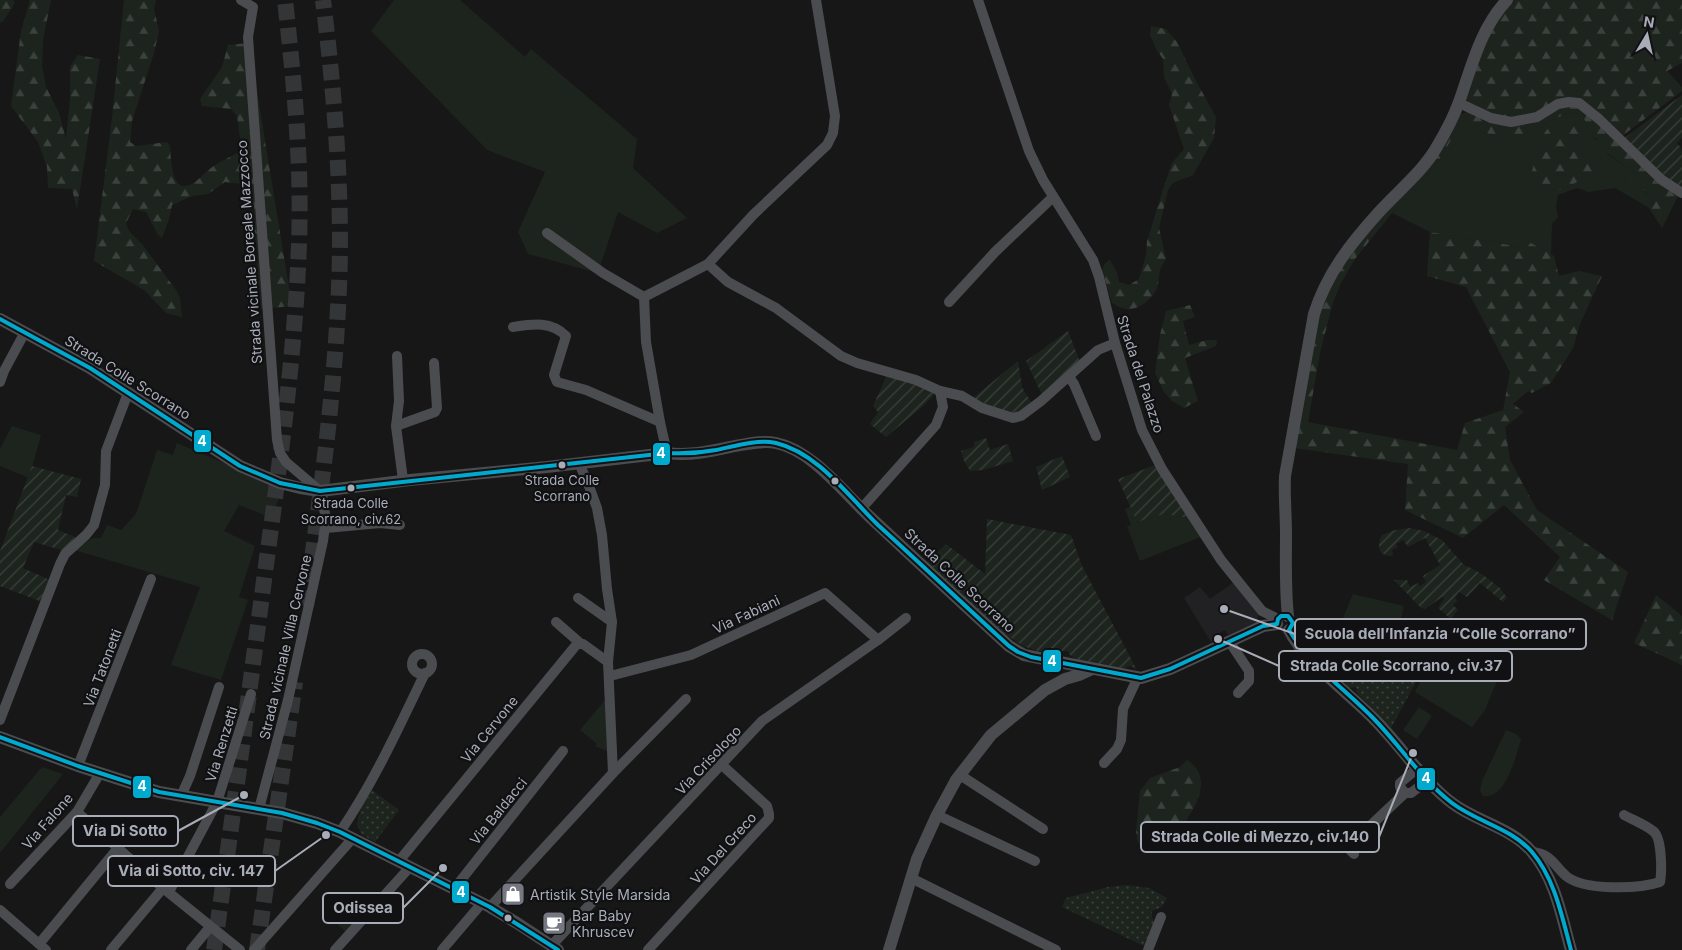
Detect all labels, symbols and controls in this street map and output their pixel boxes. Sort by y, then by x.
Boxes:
north arrow [1622,10,1672,60]
text: N [1643,12,1656,31]
street label: Strada vicinale Boreale Mazzocco [233,140,265,364]
street label: Strada del Palazzo [1114,313,1168,435]
street label: Strada Colle Scorrano [62,331,194,423]
line badge: 4 [193,429,212,453]
text: 4 [197,432,207,449]
line badge: 4 [652,442,671,466]
text: 4 [656,444,666,461]
marker: Strada Colle Scorrano [557,460,567,470]
place label: Strada Colle Scorrano [525,472,599,504]
unlabelled marker [830,476,840,486]
marker: Strada Colle Scorrano, civ.62 [346,483,356,493]
place label: Strada Colle Scorrano, civ.62 [301,495,401,527]
street label: Strada Colle Scorrano [901,524,1019,636]
street label: Strada vicinale Villa Cervone [255,553,315,741]
street label: Via Fabiani [710,591,782,637]
callout: Scuola dell’Infanzia “Colle Scorrano” [1295,619,1586,649]
text: Scuola dell’Infanzia “Colle Scorrano” [1305,624,1575,643]
street label: Via Tatonetti [79,627,125,709]
line badge: 4 [1042,649,1062,673]
callout: Strada Colle Scorrano, civ.37 [1279,651,1512,681]
text: 4 [1047,652,1057,669]
text: Strada Colle Scorrano, civ.37 [1290,656,1502,675]
street label: Via Cervone [457,692,521,766]
street label: Via Renzetti [201,704,241,784]
street label: Via Crisologo [672,722,744,798]
line badge: 4 [1416,767,1436,791]
text: 4 [1421,769,1431,786]
street label: Via Baldacci [466,774,530,848]
line badge: 4 [132,775,152,799]
text: 4 [137,777,147,794]
street label: Via Falone [18,789,76,853]
street label: Via Del Greco [686,809,760,887]
callout: Via Di Sotto [73,816,178,846]
text: Via Di Sotto [83,821,167,840]
callout: Strada Colle di Mezzo, civ.140 [1141,822,1379,852]
text: Strada Colle di Mezzo, civ.140 [1151,827,1369,846]
callout: Via di Sotto, civ. 147 [108,856,275,886]
text: Via di Sotto, civ. 147 [118,861,264,880]
line badge: 4 [451,880,470,904]
shop icon: Artistik Style Marsida [500,881,526,907]
text: 4 [456,883,466,900]
place label: Artistik Style Marsida [530,886,670,903]
callout: Odissea [323,893,403,923]
text: Odissea [333,898,393,917]
place label: Bar Baby Khruscev [572,907,635,940]
cafe icon: Bar Baby Khruscev [541,910,567,936]
unlabelled marker [503,913,513,923]

